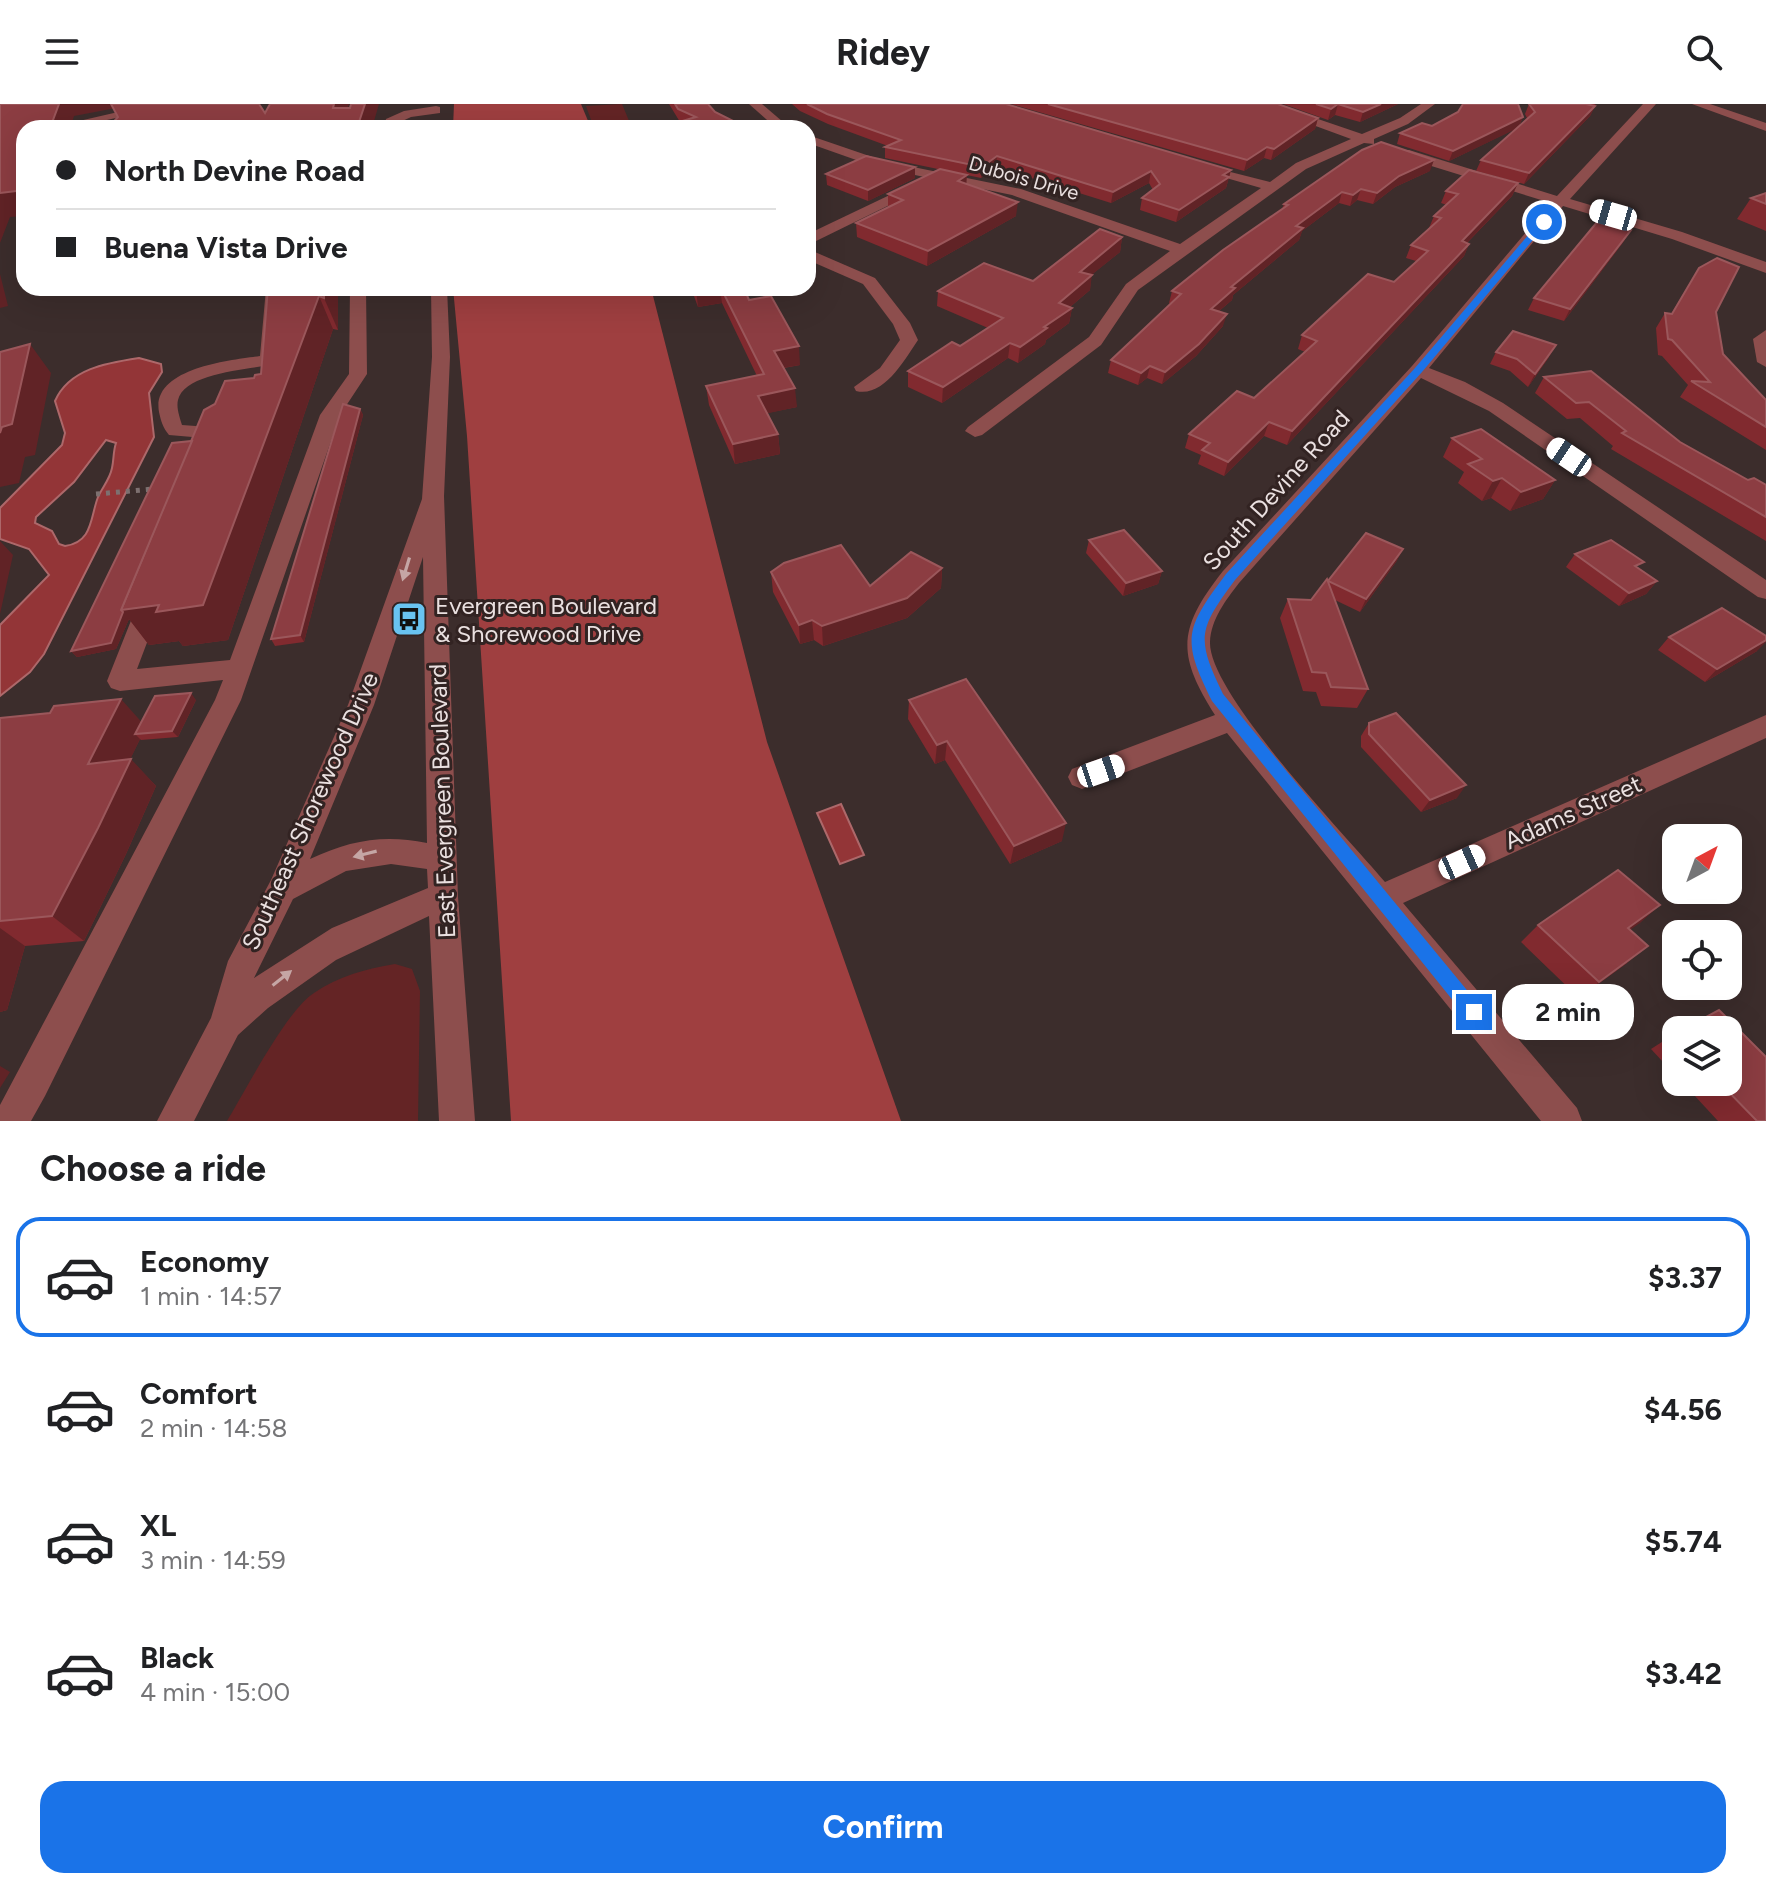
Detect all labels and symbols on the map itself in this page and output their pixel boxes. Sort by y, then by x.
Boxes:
street label: Dubois Drive [966,151,1082,205]
car [1587,197,1639,233]
route start [1526,204,1562,240]
street label: South Devine Road [1196,404,1356,576]
car [1542,434,1596,480]
one-way arrow [400,557,412,581]
place label: Evergreen Boulevard & Shorewood Drive [435,591,657,648]
bus stop icon: Evergreen Boulevard & Shorewood Drive [390,600,428,638]
street label: East Evergreen Boulevard [423,663,461,939]
street label: Southeast Shorewood Drive [236,668,384,954]
car [1074,752,1128,790]
street label: Adams Street [1500,769,1646,855]
north arrow [1662,824,1742,904]
car [1435,841,1489,883]
one-way arrow [352,849,377,861]
one-way arrow [272,970,292,986]
callout: 2 min [1502,984,1634,1040]
route end [1456,994,1492,1030]

